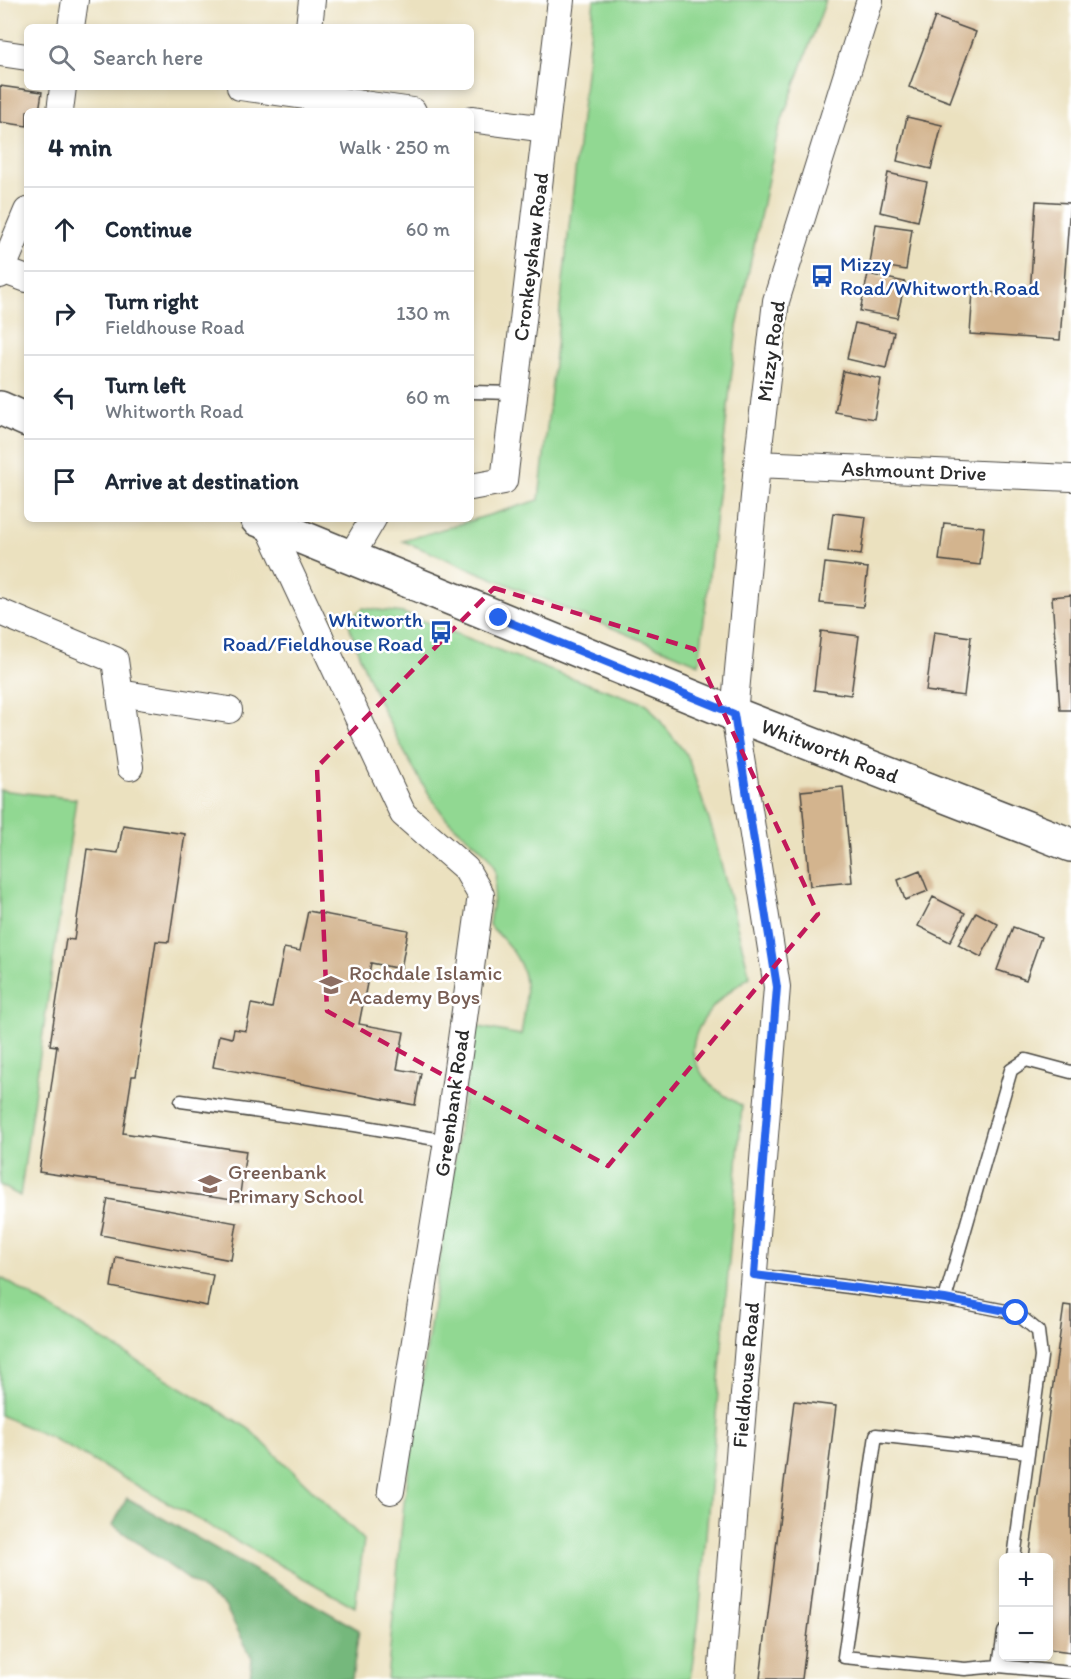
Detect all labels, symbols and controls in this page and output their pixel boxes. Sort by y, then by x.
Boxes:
search box [24,24,474,90]
icon: search [45,41,78,74]
text: Search here [93,44,203,71]
text: 4 min [48,131,112,163]
text: Walk · 250 m [339,135,450,159]
street label: Cronkeyshaw Road [508,171,553,343]
icon: ahead [48,213,81,246]
text: Continue [105,216,192,243]
text: 60 m [406,217,450,241]
place label: Mizzy Road/Whitworth Road [840,251,1040,300]
bus stop icon: Mizzy Road/Whitworth Road [809,263,835,289]
text: Turn right [105,288,199,315]
icon: right [48,297,81,330]
street label: Mizzy Road [751,298,790,403]
text: 130 m [396,301,450,325]
text: Fieldhouse Road [105,315,244,339]
text: Turn left [105,372,186,399]
icon: left [48,381,81,414]
text: 60 m [406,385,450,409]
text: Whitworth Road [105,399,244,423]
street label: Ashmount Drive [841,455,987,486]
icon: arrive [48,465,81,498]
text: Arrive at destination [105,468,299,495]
route end [485,604,511,630]
place label: Whitworth Road/Fieldhouse Road [223,607,423,656]
bus stop icon: Whitworth Road/Fieldhouse Road [428,619,454,645]
street label: Whitworth Road [758,713,903,788]
place label: Rochdale Islamic Academy Boys [349,960,502,1009]
school or university icon: Rochdale Islamic Academy Boys [318,972,344,998]
street label: Greenbank Road [429,1027,474,1178]
place label: Greenbank Primary School [228,1159,364,1208]
school or university icon: Greenbank Primary School [197,1171,223,1197]
route start [1002,1299,1028,1325]
street label: Fieldhouse Road [727,1301,764,1449]
map controls [999,1553,1053,1661]
button: + [999,1553,1053,1607]
button: − [999,1607,1053,1661]

